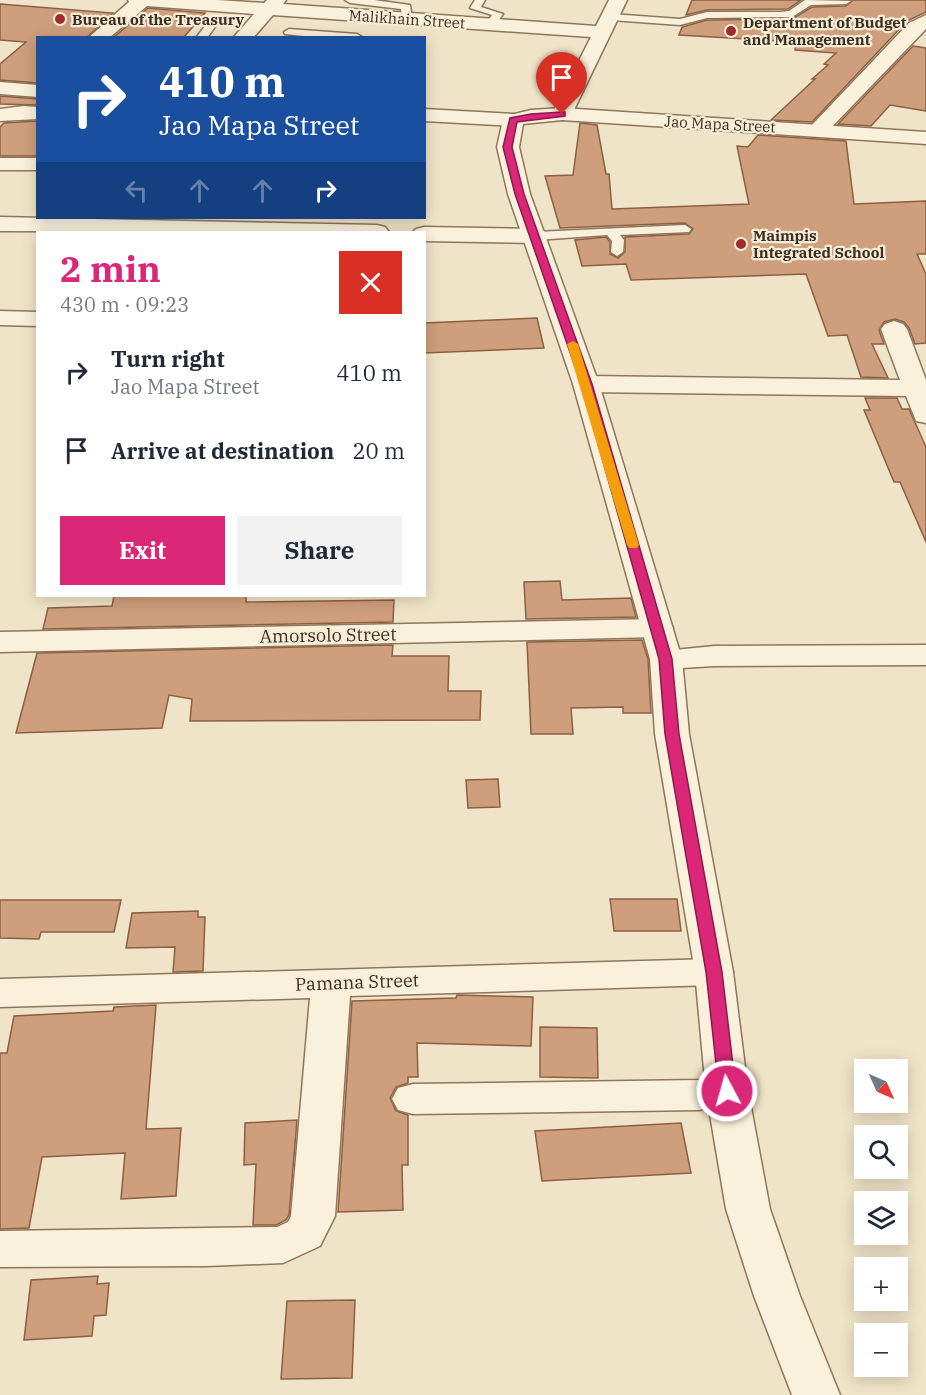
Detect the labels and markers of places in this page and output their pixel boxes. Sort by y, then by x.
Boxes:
place label: Bureau of the Treasury [72,10,244,29]
marker: Bureau of the Treasury [53,12,67,26]
place label: Department of Budget and Management [743,13,907,49]
marker: Department of Budget and Management [724,24,738,38]
pin [536,52,587,114]
place label: Maimpis Integrated School [753,226,884,262]
marker: Maimpis Integrated School [734,237,748,251]

